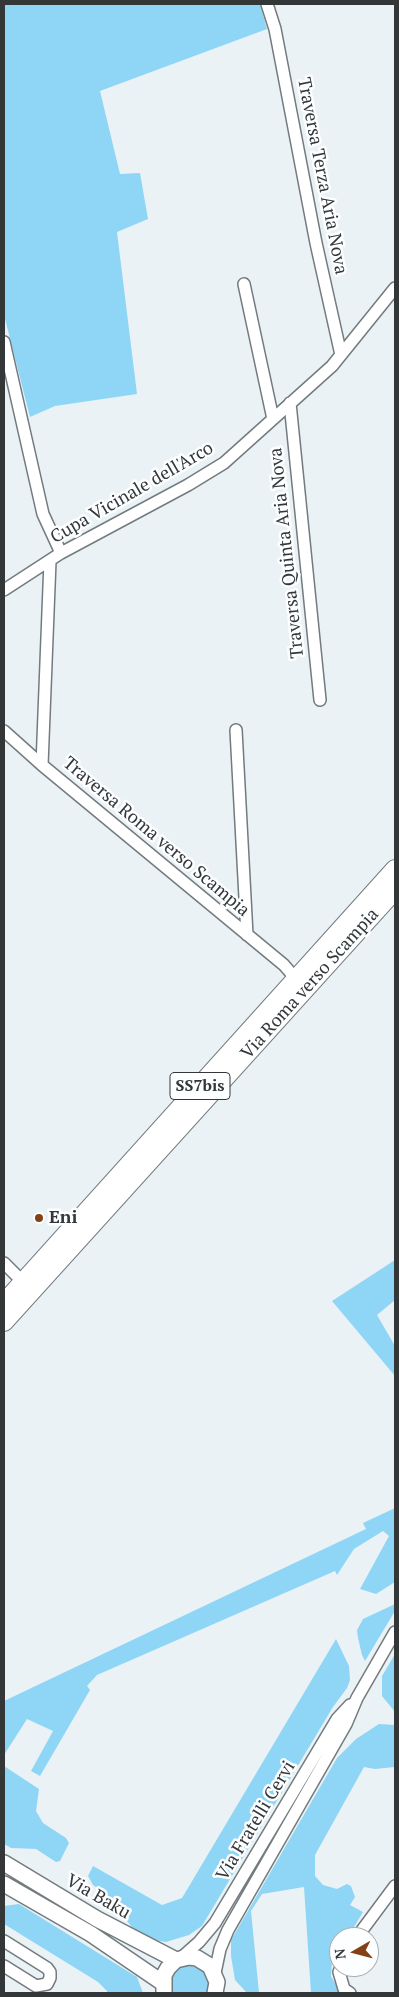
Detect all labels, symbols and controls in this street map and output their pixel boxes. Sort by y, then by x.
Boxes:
street label: Traversa Terza Aria Nova [292,76,352,276]
street label: Cupa Vicinale dell'Arco [47,437,217,549]
street label: Traversa Quinta Aria Nova [265,447,309,659]
street label: Traversa Roma verso Scampia [58,753,254,921]
street label: Via Roma verso Scampia [237,904,383,1064]
road number: SS7bis [170,1072,230,1100]
place label: Eni [49,1207,77,1229]
marker: Eni [33,1212,45,1224]
street label: Via Fratelli Cervi [212,1757,300,1885]
street label: Via Baku [62,1870,134,1924]
north arrow [329,1927,379,1977]
text: N [329,1947,350,1961]

